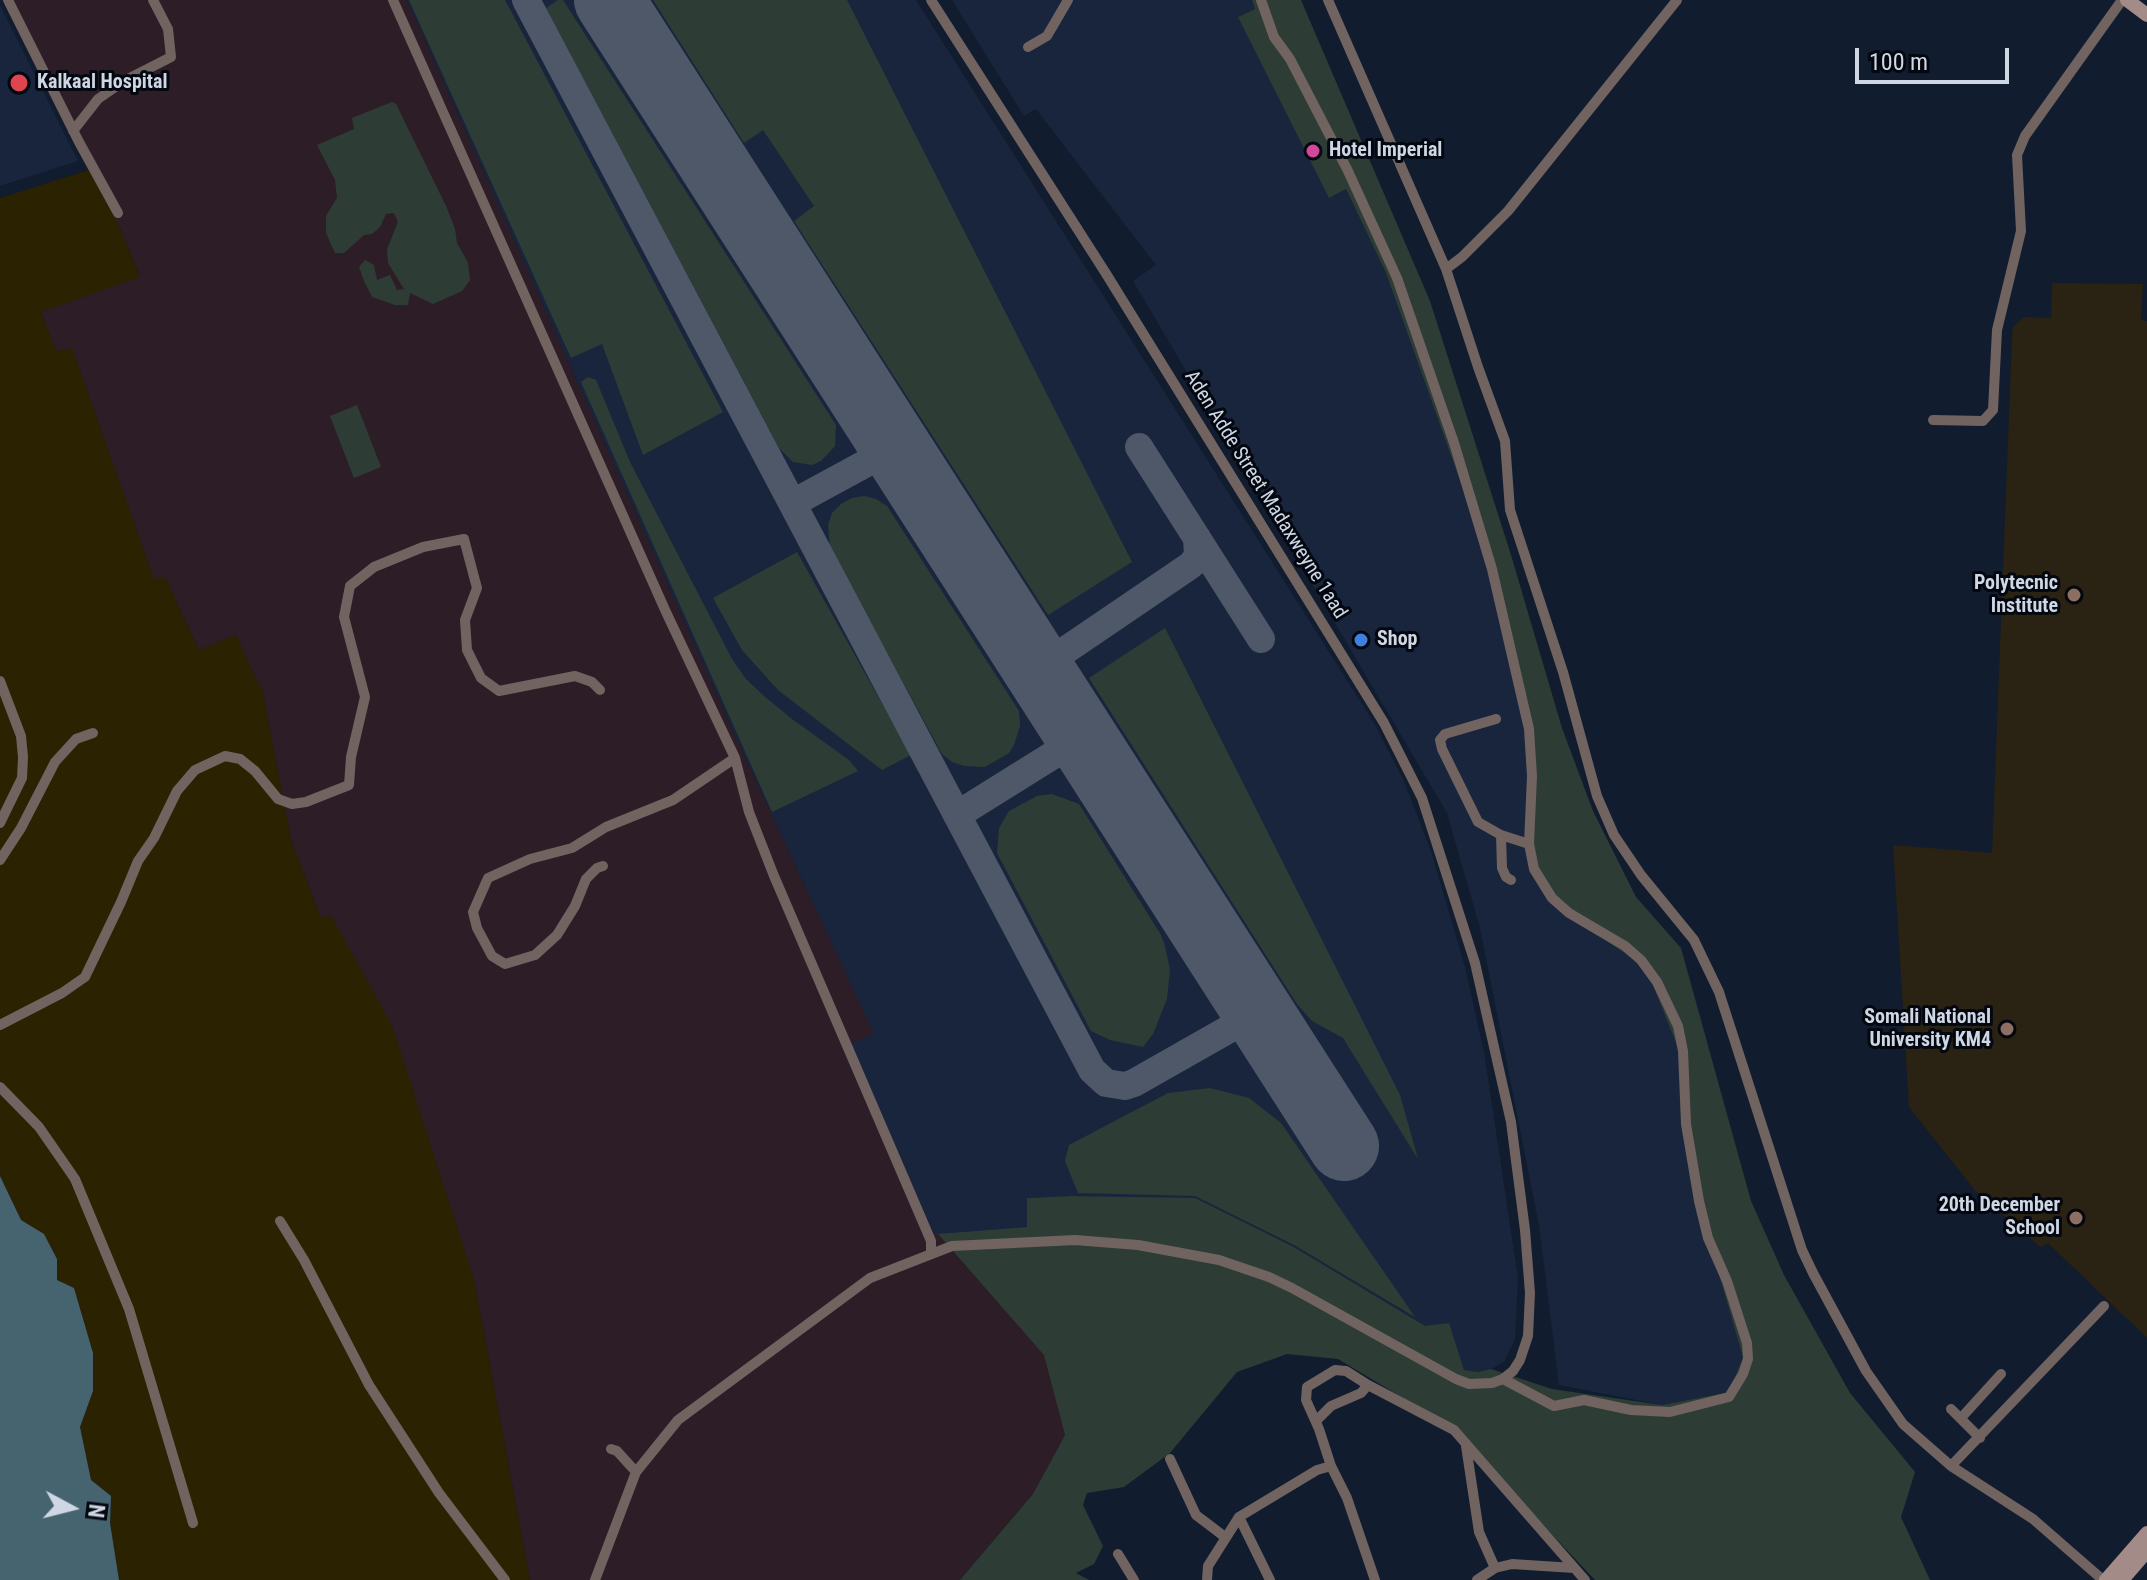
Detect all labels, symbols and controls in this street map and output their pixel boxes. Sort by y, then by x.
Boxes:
scale bar [1859,32,2013,82]
text: 100 m [1869,48,1928,76]
place label: Kalkaal Hospital [37,71,167,95]
marker: Kalkaal Hospital [8,72,30,94]
place label: Hotel Imperial [1329,139,1442,163]
marker: Hotel Imperial [1304,142,1322,160]
street label: Aden Adde Street Madaxweyne 1aad [1179,366,1351,624]
place label: Polytecnic Institute [1974,572,2058,619]
marker: Polytecnic Institute [2065,586,2083,604]
place label: Shop [1377,628,1417,652]
marker: Shop [1352,631,1370,649]
place label: Somali National University KM4 [1864,1006,1991,1053]
marker: Somali National University KM4 [1998,1020,2016,1038]
place label: 20th December School [1939,1194,2060,1241]
marker: 20th December School [2067,1209,2085,1227]
north arrow [32,1468,112,1548]
text: N [83,1503,110,1519]

